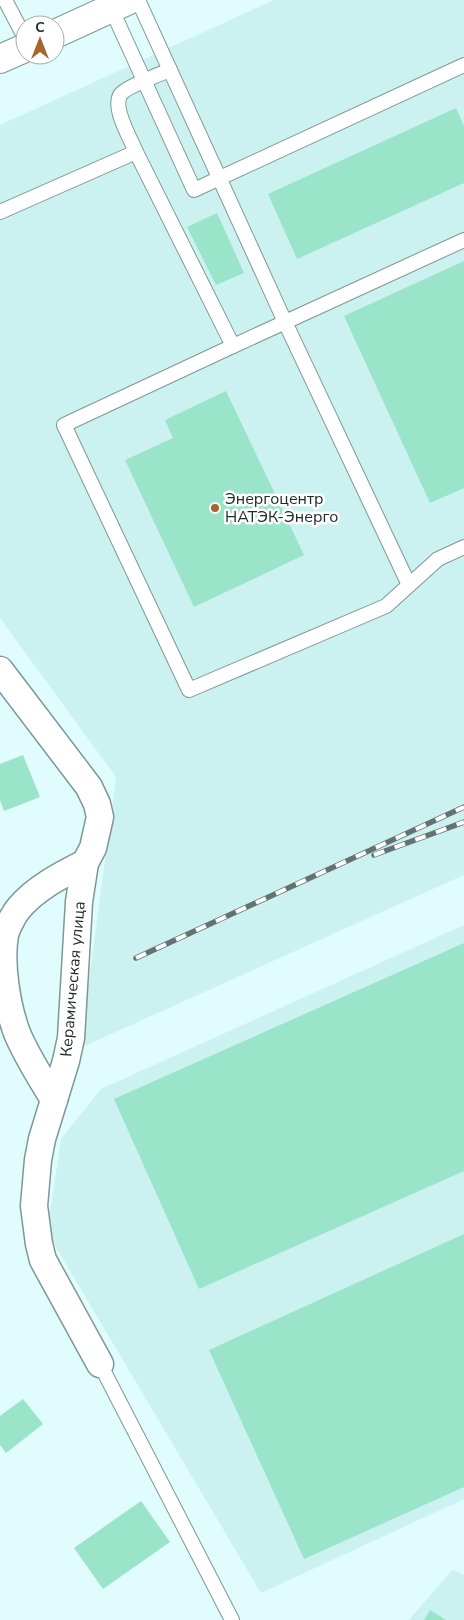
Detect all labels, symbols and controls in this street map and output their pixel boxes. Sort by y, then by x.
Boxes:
north arrow [15,15,65,65]
text: С [35,18,45,37]
place label: Энергоцентр НАТЭК-Энерго [225,488,338,528]
marker: Энергоцентр НАТЭК-Энерго [209,502,221,514]
street label: Керамическая улица [55,900,91,1058]

